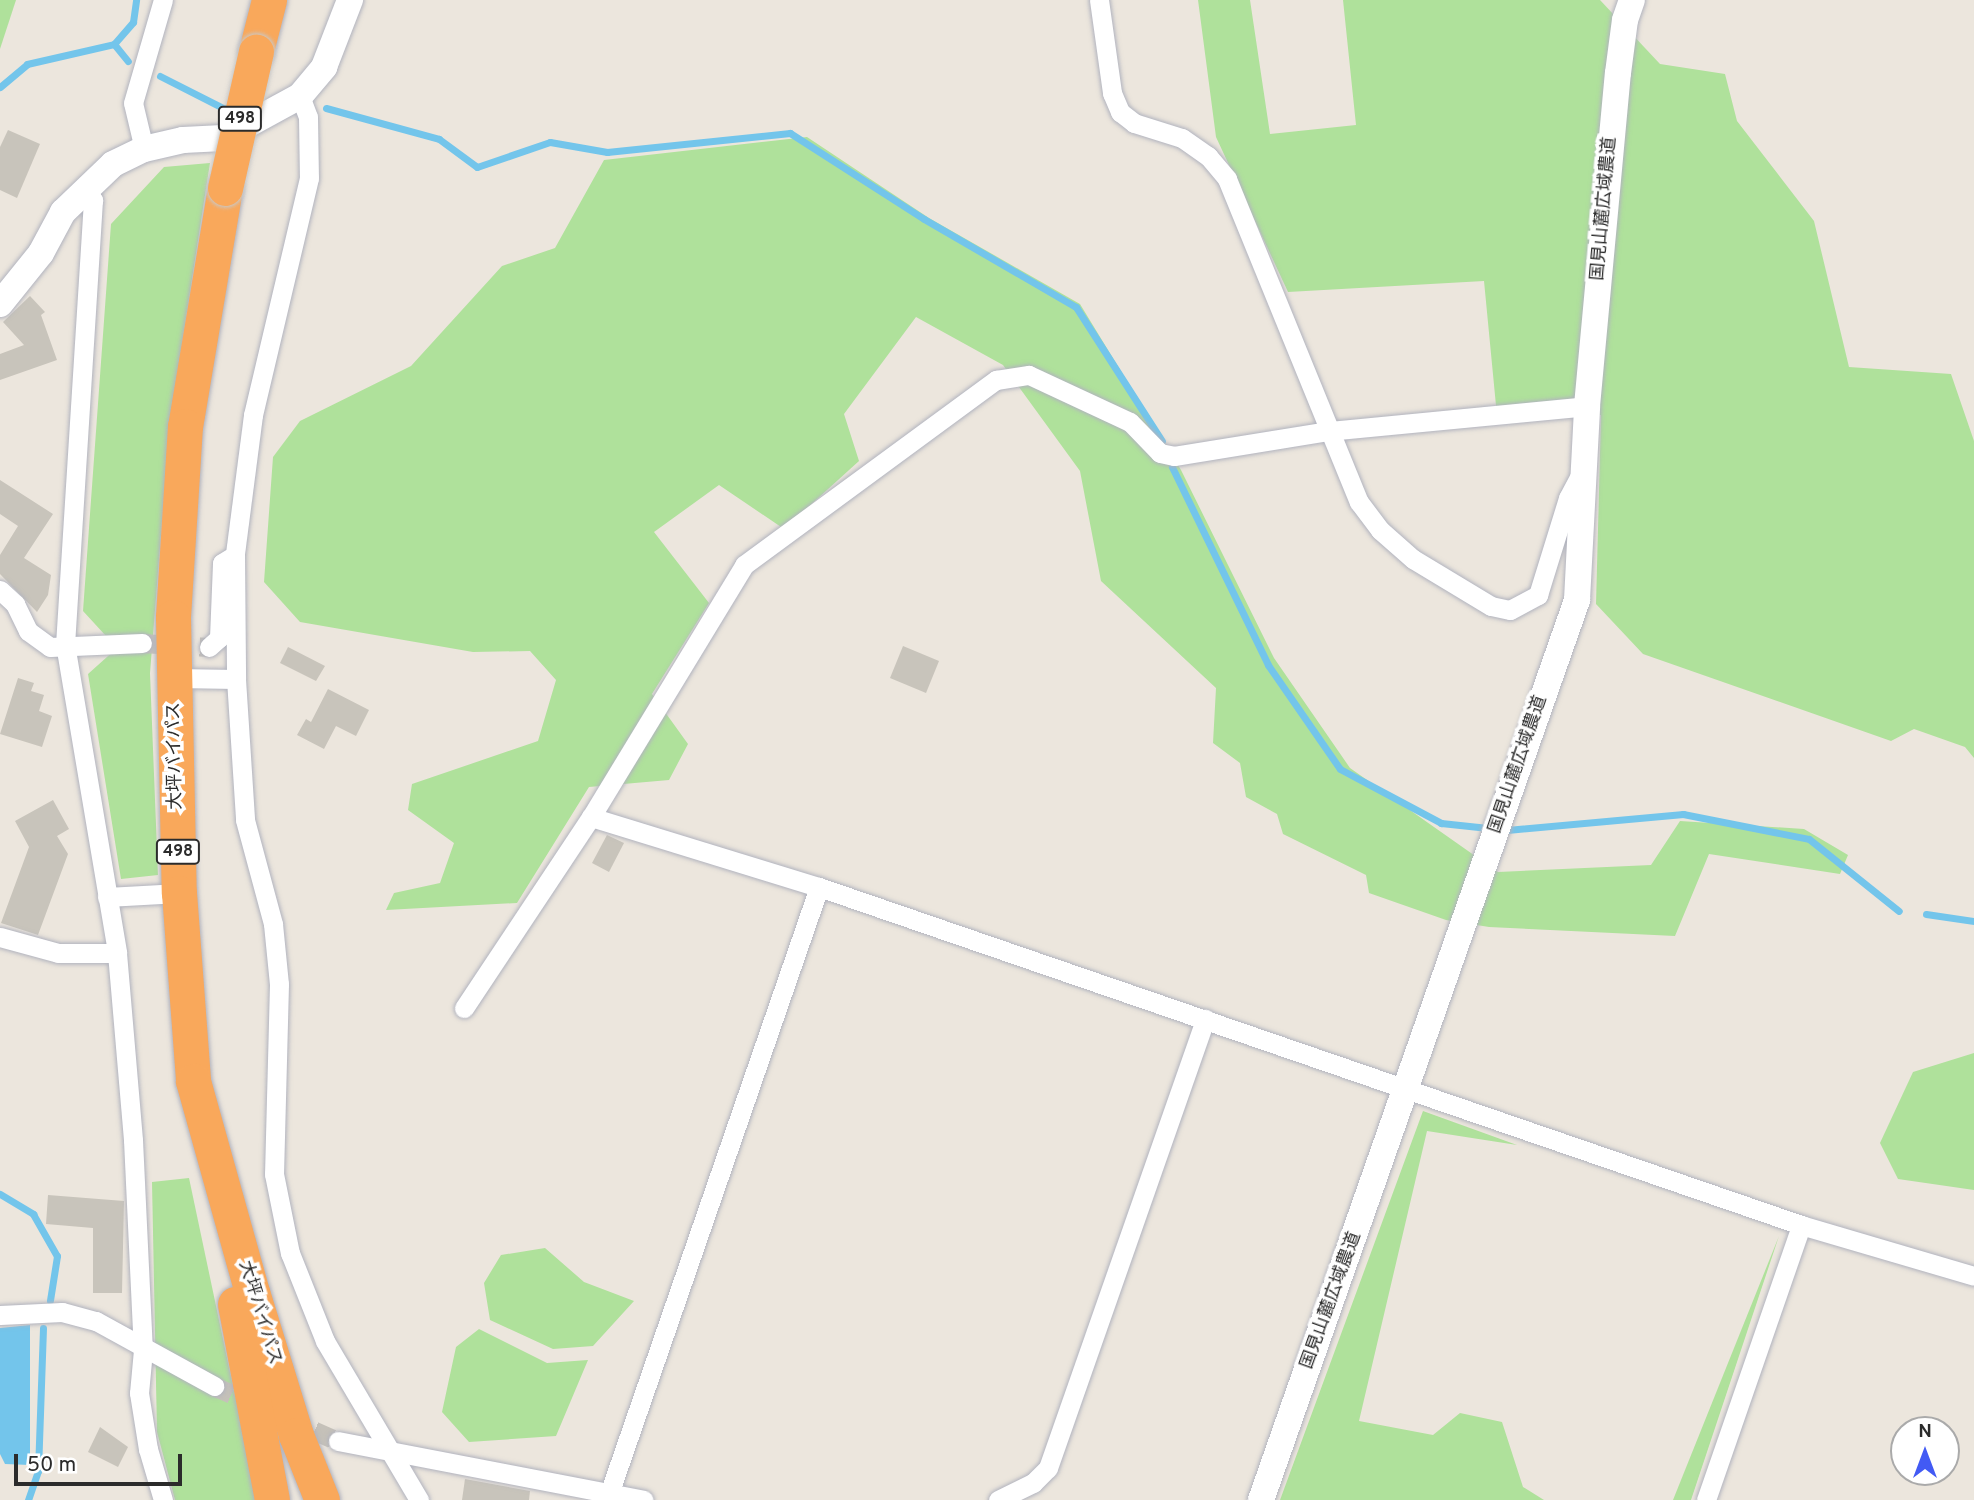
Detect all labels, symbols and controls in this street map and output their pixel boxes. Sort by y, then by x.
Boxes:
road number: 498 [217,106,263,132]
street label: 国見山麓広域農道 [1588,136,1622,282]
street label: 国見山麓広域農道 [1485,693,1553,837]
street label: 大坪バイパス [164,702,188,810]
road number: 498 [155,839,201,864]
street label: 国見山麓広域農道 [1297,1230,1367,1372]
street label: 大坪バイパス [233,1258,285,1368]
north arrow [1890,1416,1960,1486]
text: N [1918,1420,1932,1444]
scale bar [18,1440,186,1484]
text: 50 m [27,1452,76,1479]

